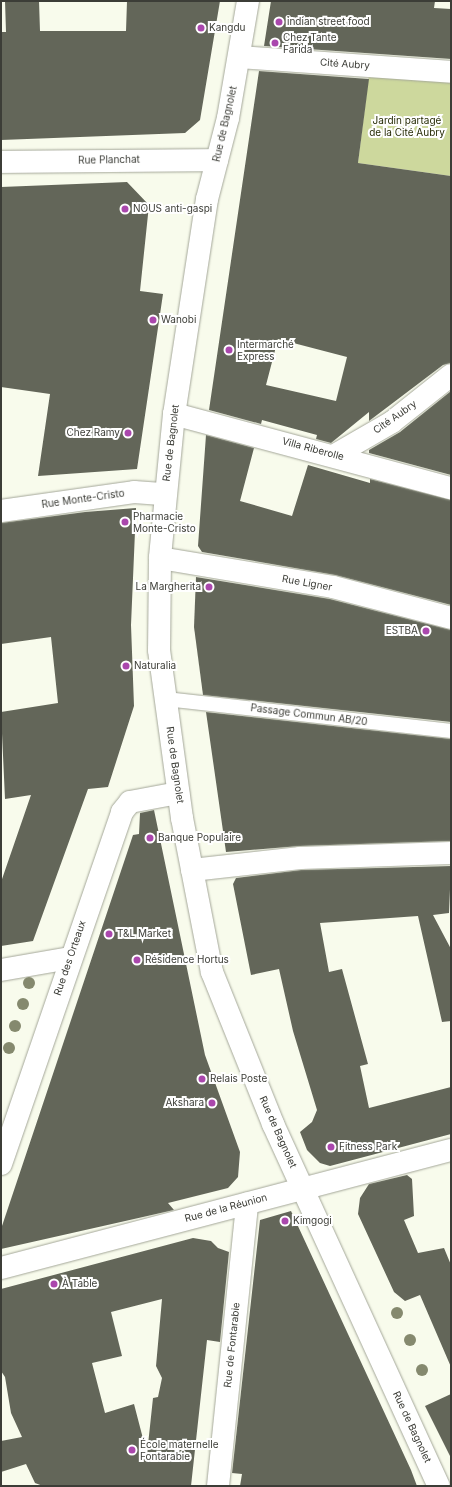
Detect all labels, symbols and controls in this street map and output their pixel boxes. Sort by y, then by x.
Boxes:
place label: indian street food [287,16,370,28]
marker: indian street food [274,17,284,27]
place label: Kangdu [209,22,245,34]
marker: Kangdu [196,23,206,33]
place label: Chez Tante Farida [283,31,336,54]
marker: Chez Tante Farida [270,38,280,48]
street label: Cité Aubry [320,56,370,72]
street label: Rue de Bagnolet [210,85,240,163]
park label: Jardin partagé de la Cité Aubry [369,114,445,138]
street label: Rue Planchat [78,153,140,167]
place label: NOUS anti-gaspi [133,203,212,215]
marker: NOUS anti-gaspi [120,204,130,214]
place label: Wanobi [161,314,196,326]
marker: Wanobi [148,315,158,325]
place label: Intermarché Express [237,338,294,362]
marker: Intermarché Express [224,345,234,355]
street label: Cité Aubry [371,398,419,436]
street label: Rue de Bagnolet [160,404,182,482]
place label: Chez Ramy [67,427,120,439]
marker: Chez Ramy [123,428,133,438]
street label: Villa Riberolle [281,435,345,463]
street label: Rue Monte-Cristo [41,487,125,511]
place label: Pharmacie Monte-Cristo [133,510,196,534]
marker: Pharmacie Monte-Cristo [120,517,130,527]
street label: Rue Ligner [281,573,333,593]
place label: La Margherita [136,581,201,593]
marker: La Margherita [204,582,214,592]
place label: ESTBA [386,625,418,637]
marker: ESTBA [421,626,431,636]
place label: Naturalia [134,660,176,672]
marker: Naturalia [121,661,131,671]
street label: Passage Commun AB/20 [250,702,368,728]
street label: Rue de Bagnolet [164,726,186,804]
place label: Banque Populaire [158,832,241,844]
marker: Banque Populaire [145,833,155,843]
street label: Rue des Orteaux [52,919,88,997]
place label: T&L Market [117,928,171,940]
marker: T&L Market [104,929,114,939]
place label: Résidence Hortus [145,954,229,966]
marker: Résidence Hortus [132,955,142,965]
place label: Relais Poste [210,1073,267,1085]
marker: Relais Poste [197,1074,207,1084]
street label: Rue de Bagnolet [257,1094,299,1170]
place label: Akshara [165,1097,204,1109]
marker: Akshara [207,1098,217,1108]
place label: Fitness Park [339,1141,397,1153]
marker: Fitness Park [326,1142,336,1152]
street label: Rue de la Réunion [183,1191,269,1225]
place label: Kimgogi [293,1215,332,1227]
marker: Kimgogi [280,1216,290,1226]
place label: À Table [62,1278,97,1290]
marker: À Table [49,1279,59,1289]
street label: Rue de Fontarabie [222,1302,242,1388]
street label: Rue de Bagnolet [390,1389,434,1465]
place label: École maternelle Fontarabie [140,1438,218,1462]
marker: École maternelle Fontarabie [127,1445,137,1455]

